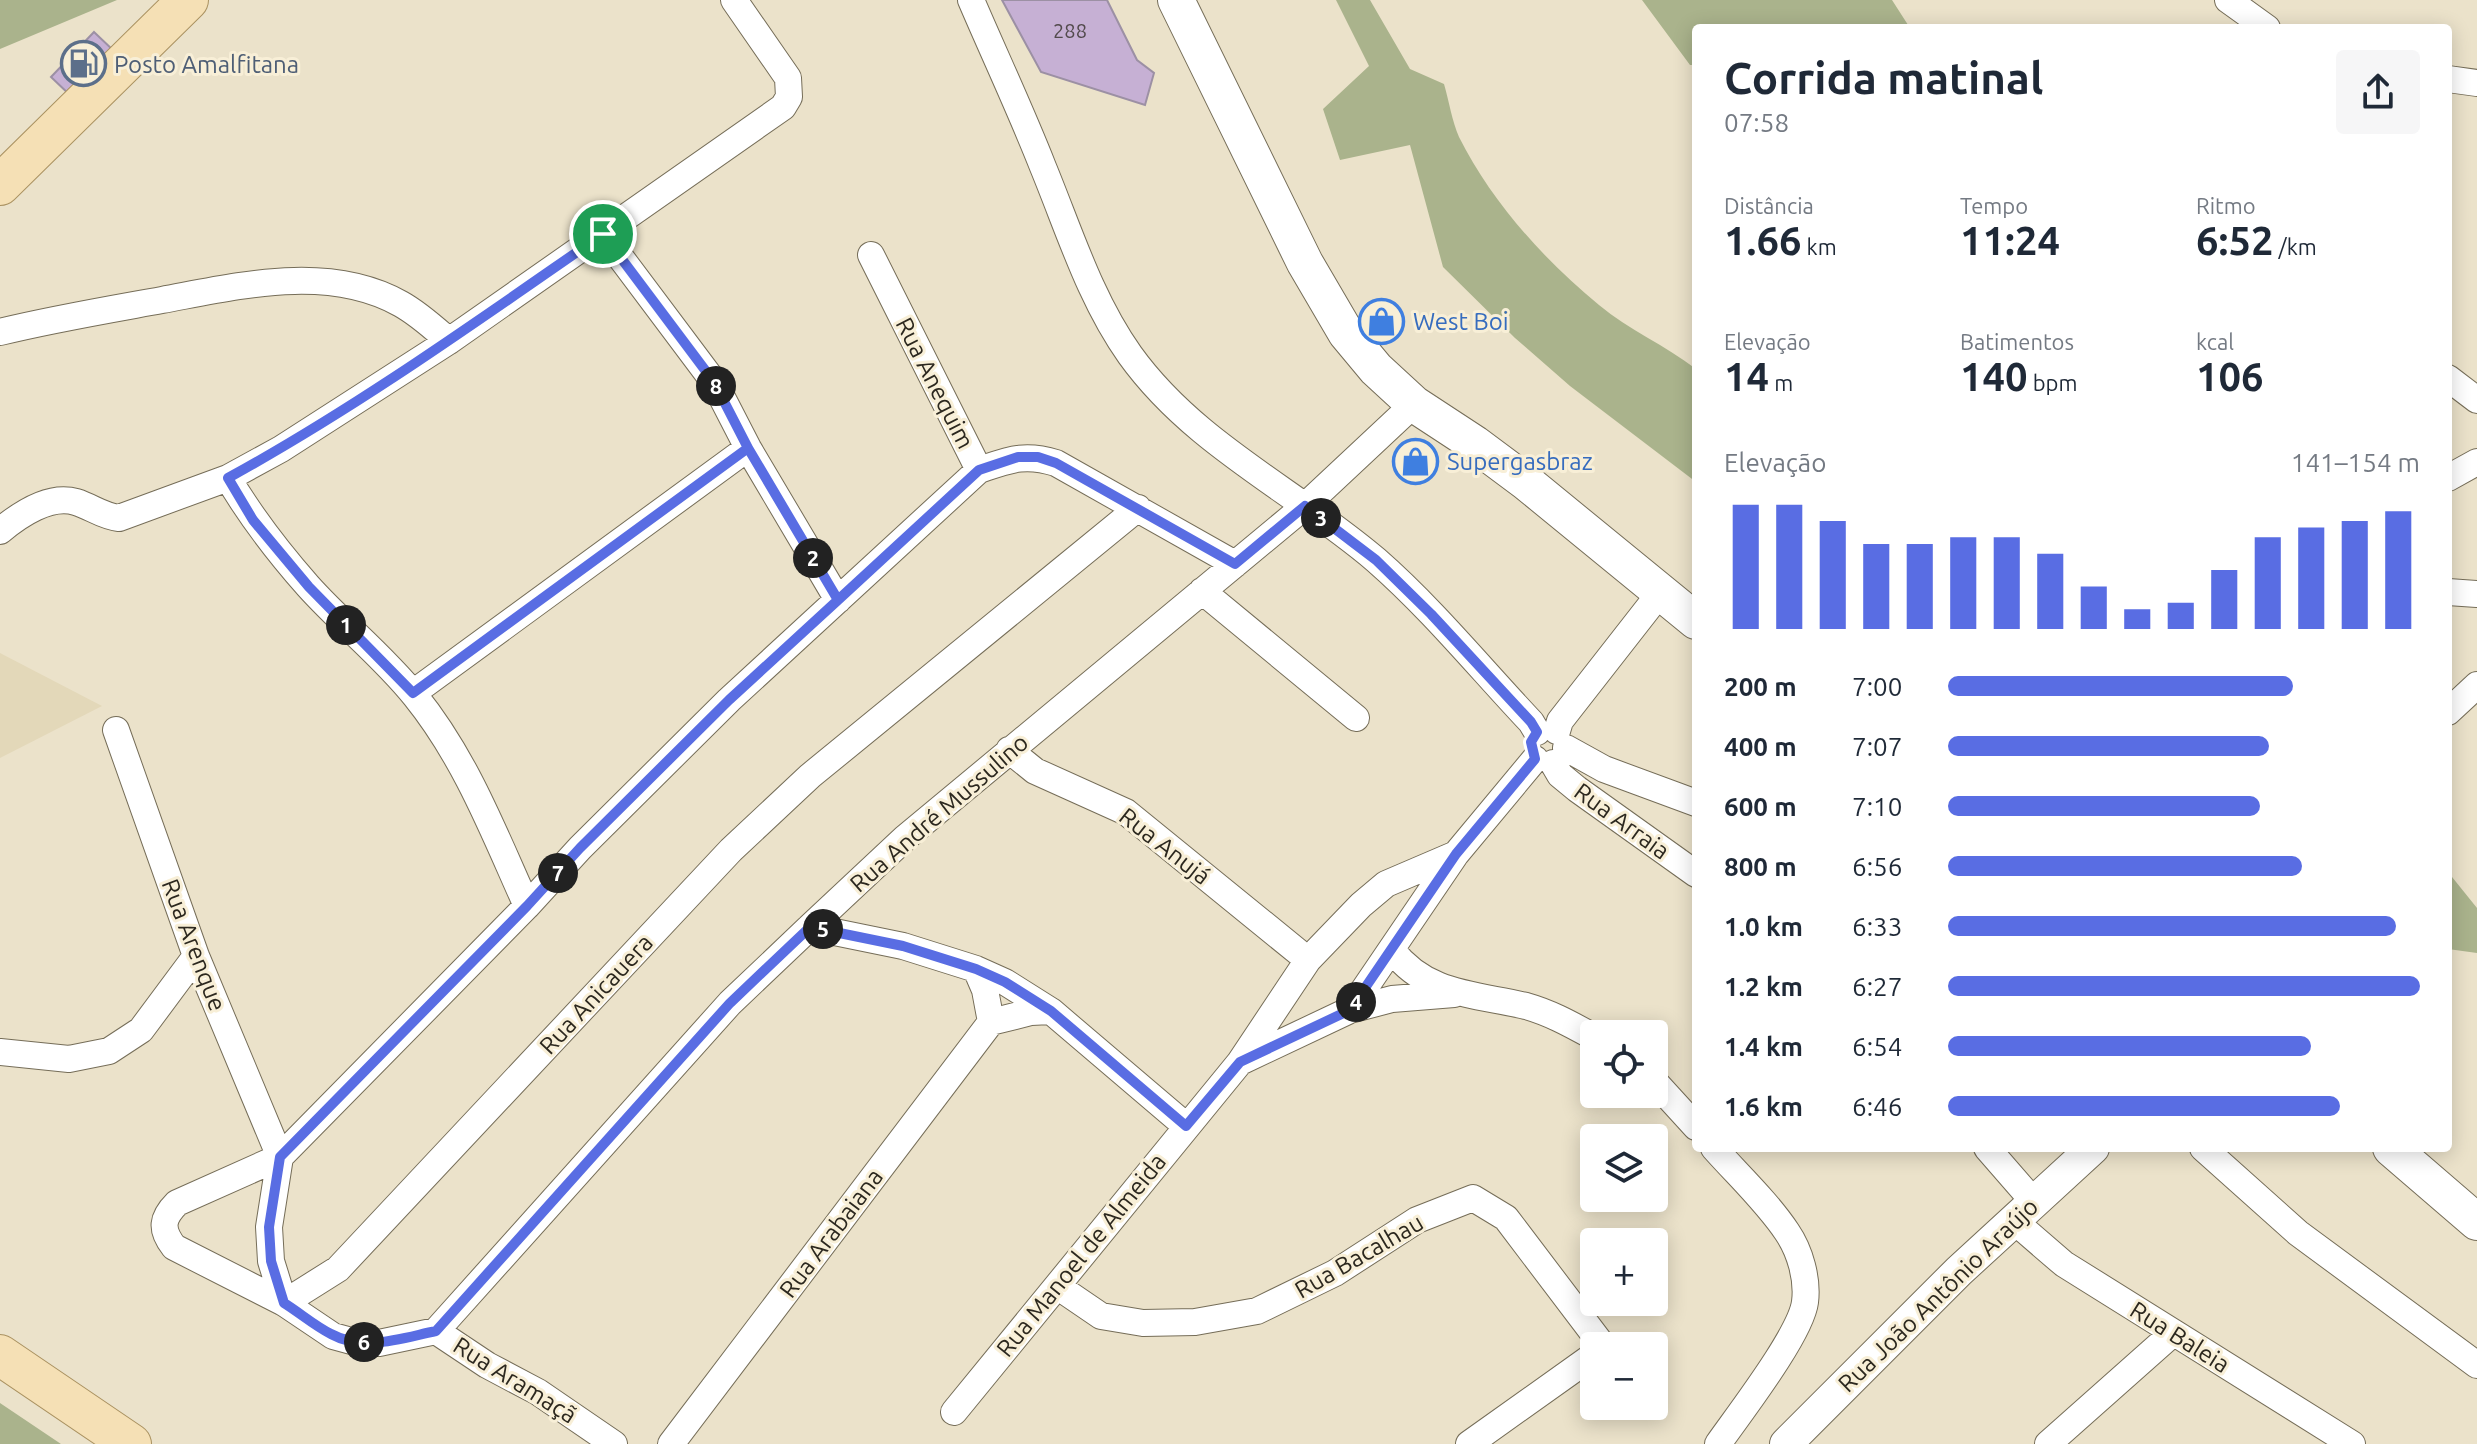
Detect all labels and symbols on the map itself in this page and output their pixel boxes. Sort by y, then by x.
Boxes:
house number: 288 [1053,19,1087,42]
fuel station icon: Posto Amalfitana [59,40,107,88]
place label: Posto Amalfitana [114,51,299,78]
pin [569,200,637,268]
shop icon: West Boi [1358,297,1406,345]
place label: West Boi [1413,308,1509,335]
street label: Rua Anequim [890,313,980,453]
pin: 8 [696,366,736,406]
shop icon: Supergasbraz [1392,437,1440,485]
place label: Supergasbraz [1447,448,1593,475]
pin: 3 [1301,498,1341,538]
pin: 2 [793,538,833,578]
pin: 1 [326,605,366,645]
street label: Rua André Mussulino [845,728,1033,898]
street label: Rua Arraia [1569,778,1675,864]
street label: Rua Anujá [1114,802,1216,890]
pin: 7 [538,853,578,893]
street label: Rua Arenque [156,875,232,1015]
pin: 5 [803,909,843,949]
street label: Rua Anicauera [534,929,658,1059]
pin: 4 [1336,982,1376,1022]
street label: Rua Manoel de Almeida [991,1148,1171,1362]
street label: Rua Arabaiana [774,1163,888,1303]
street label: Rua João Antônio Araújo [1833,1193,2043,1397]
street label: Rua Bacalhau [1290,1208,1428,1304]
street label: Rua Baleia [2125,1296,2235,1378]
pin: 6 [344,1322,384,1362]
street label: Rua Aramaçã [448,1331,582,1429]

